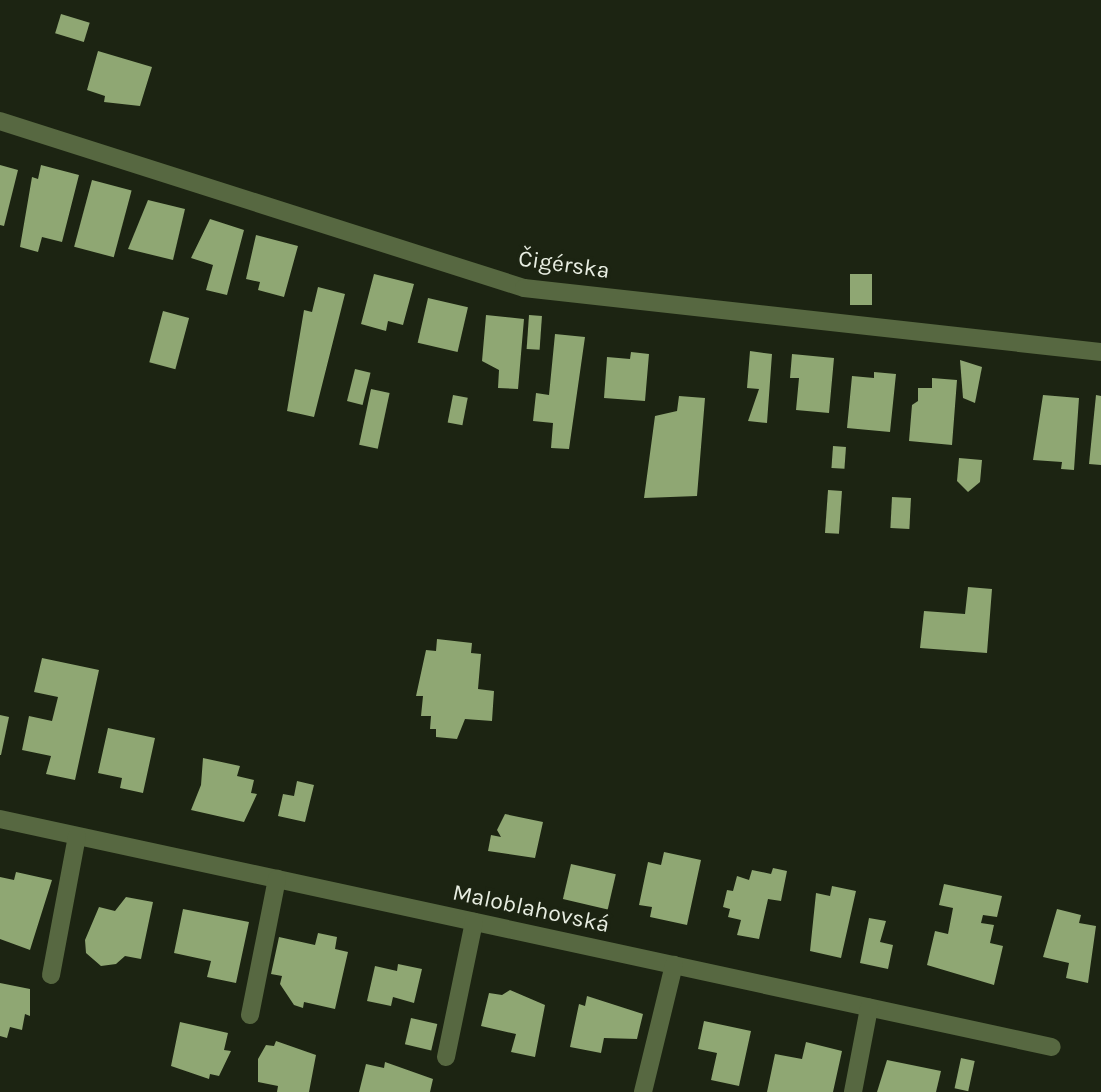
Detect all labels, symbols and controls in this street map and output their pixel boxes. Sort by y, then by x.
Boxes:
street label: Čigérska [517,245,611,285]
street label: Maloblahovská [450,879,612,939]

